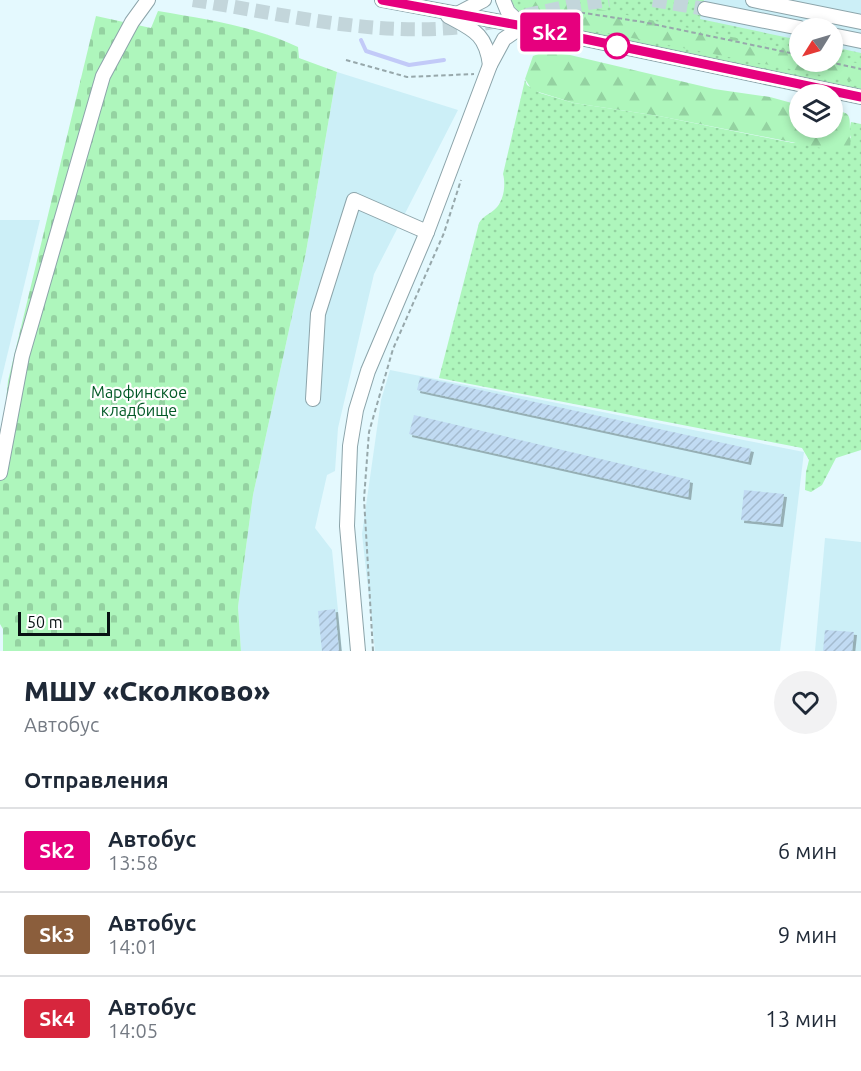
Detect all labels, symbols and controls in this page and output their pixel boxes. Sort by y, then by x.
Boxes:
line badge: Sk2 [516,12,584,51]
north arrow [789,18,843,72]
map controls [789,18,843,138]
text: Sk2 [532,20,568,44]
unlabelled marker [604,33,630,59]
button: layers [789,84,843,138]
park label: Марфинское кладбище [91,383,187,419]
scale bar [18,609,110,636]
text: 50 m [27,613,63,631]
button: heart [774,671,837,734]
text: МШУ «Сколково» [24,675,270,706]
text: Автобус [24,713,99,736]
text: Отправления [24,767,169,792]
text: Автобус [108,826,196,851]
text: Sk2 [39,838,75,862]
text: 6 мин [778,838,837,863]
text: 13:58 [108,851,158,874]
text: Автобус [108,910,196,935]
text: Sk3 [39,922,75,946]
text: 9 мин [778,922,837,947]
text: 14:01 [108,935,158,958]
text: Автобус [108,994,196,1019]
text: Sk4 [39,1006,75,1030]
text: 13 мин [765,1006,837,1031]
text: 14:05 [108,1019,158,1042]

